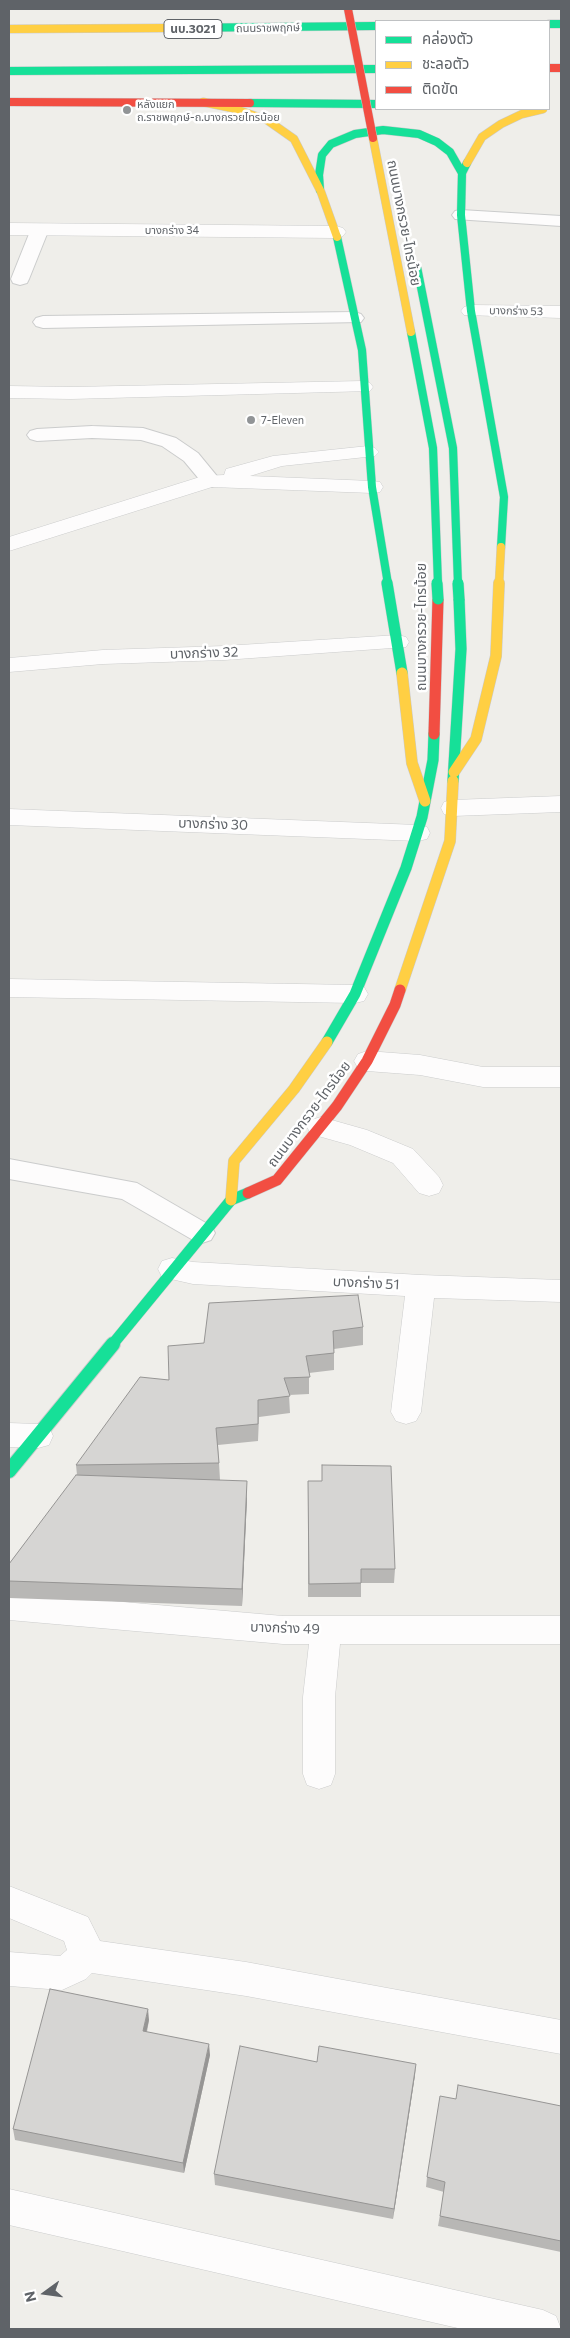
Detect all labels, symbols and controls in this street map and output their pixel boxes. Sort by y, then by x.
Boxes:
road number: นบ.3021 [164,20,222,38]
legend [375,20,550,110]
street label: ถนนราชพฤกษ์ [236,21,300,35]
text: คล่องตัว [422,29,473,47]
text: ชะลอตัว [422,54,469,72]
text: ติดขัด [422,79,458,97]
place label: หลังแยก ถ.ราชพฤกษ์-ถ.บางกรวยไทรน้อย [137,97,280,123]
marker: หลังแยก ถ.ราชพฤกษ์-ถ.บางกรวยไทรน้อย [121,104,133,116]
street label: ถนนบางกรวย-ไทรน้อย [384,158,424,288]
street label: บางกร่าง 34 [145,223,199,237]
street label: บางกร่าง 53 [489,304,543,318]
place label: 7-Eleven [261,413,304,427]
marker: 7-Eleven [245,414,257,426]
street label: ถนนบางกรวย-ไทรน้อย [413,563,429,691]
street label: บางกร่าง 32 [169,643,239,663]
street label: บางกร่าง 30 [178,814,248,834]
street label: ถนนบางกรวย-ไทรน้อย [264,1058,354,1170]
street label: บางกร่าง 51 [332,1273,400,1293]
street label: บางกร่าง 49 [250,1618,320,1638]
north arrow [20,2268,70,2318]
text: N [20,2290,39,2304]

